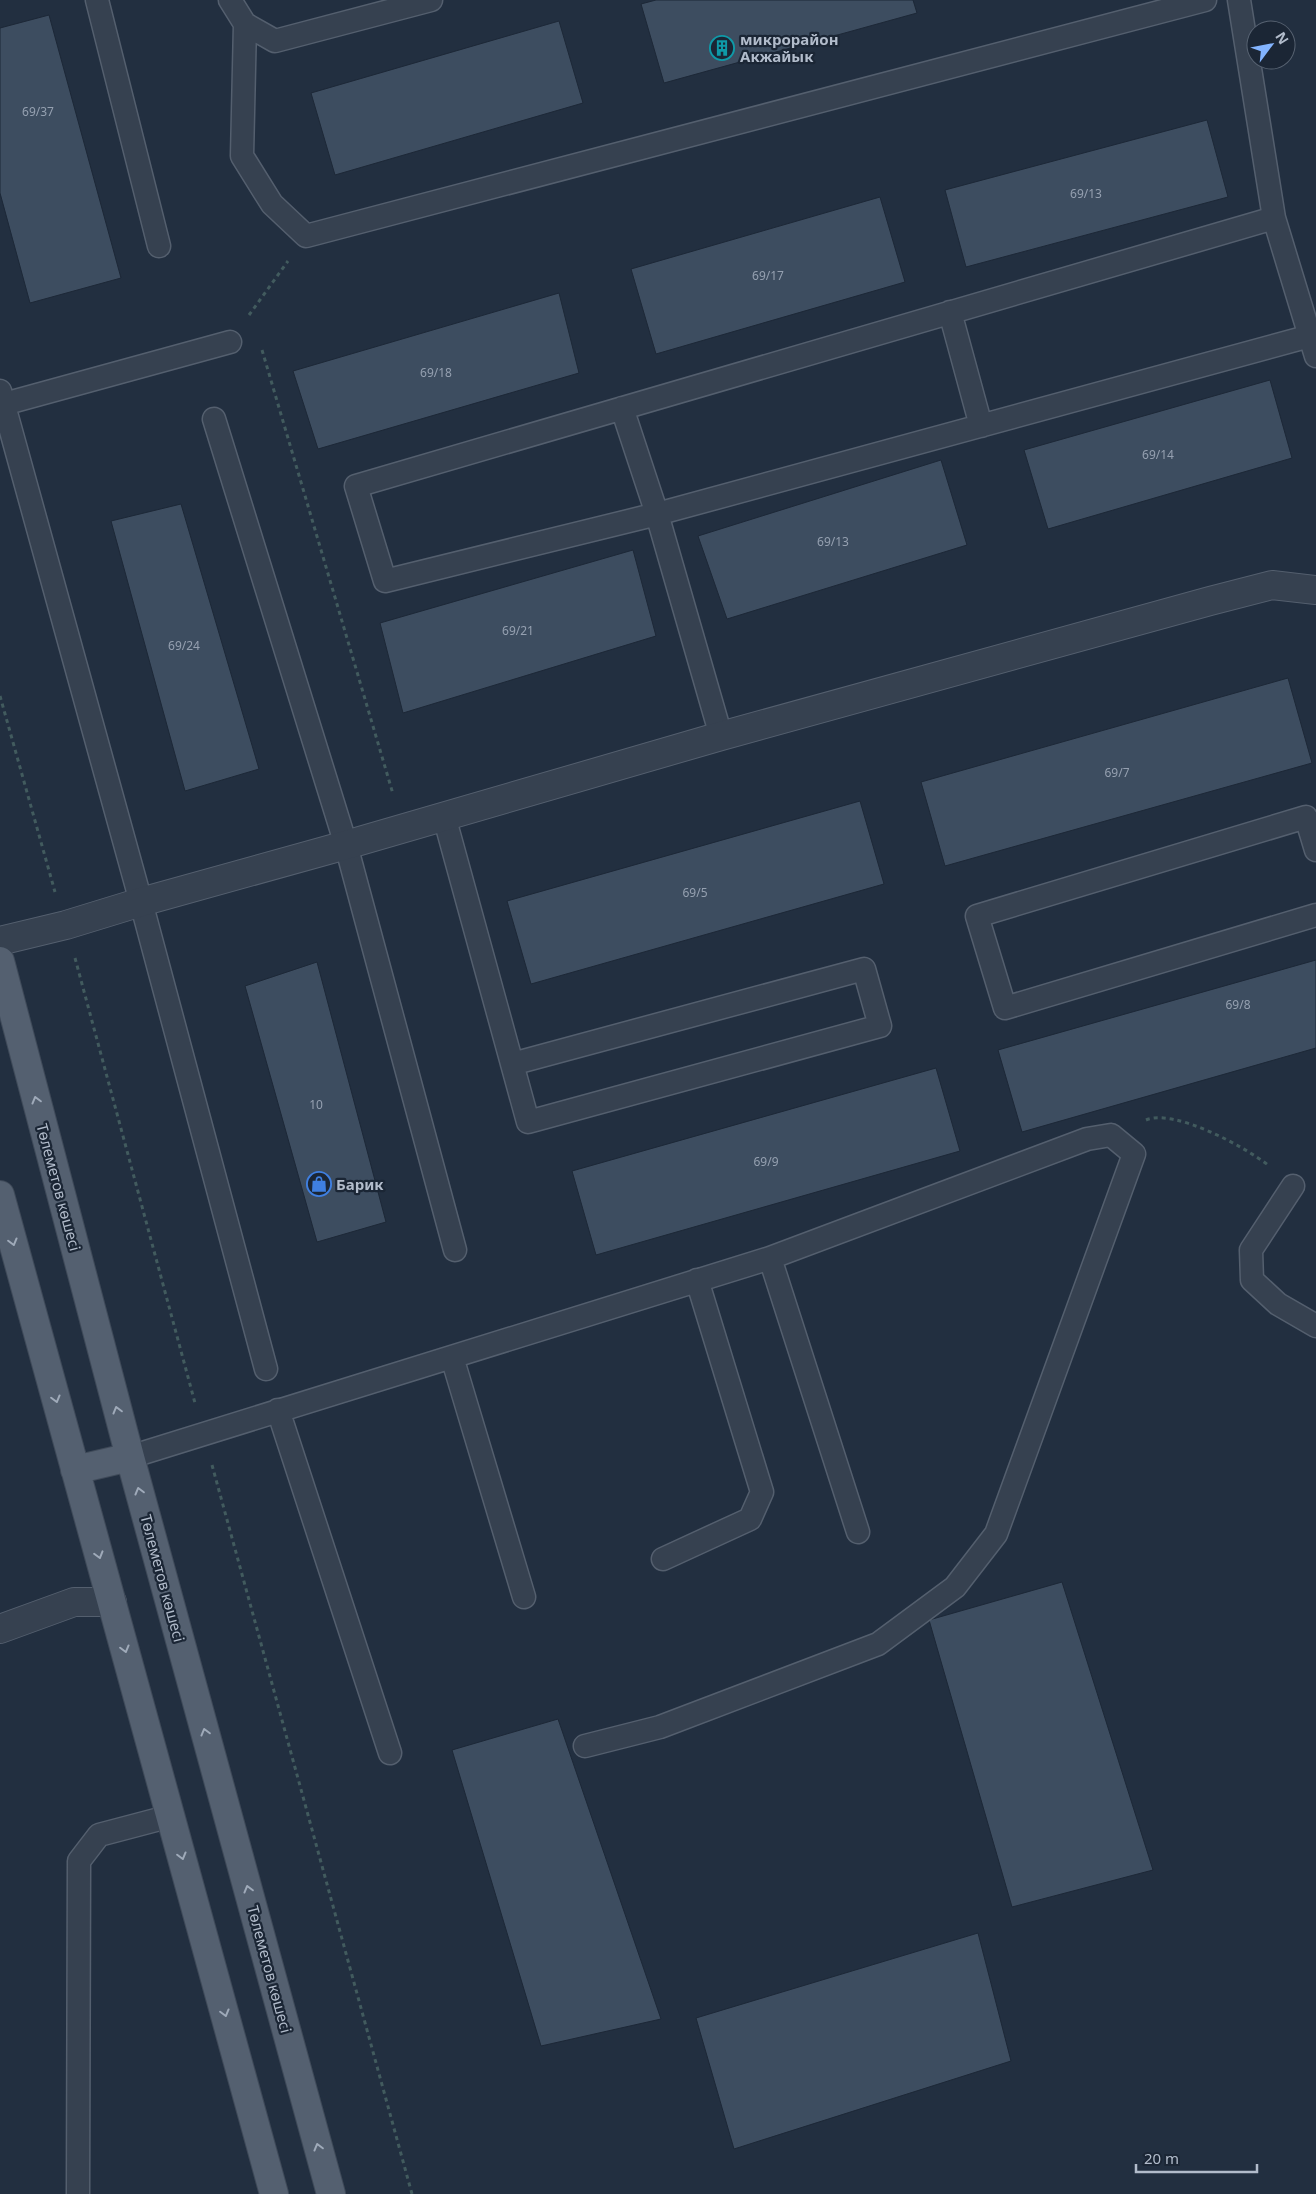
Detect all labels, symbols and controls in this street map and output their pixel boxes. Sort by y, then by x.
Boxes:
north arrow [1246,20,1296,70]
text: N [1271,28,1294,48]
place label: микрорайон Акжайык [740,29,838,66]
building icon: микрорайон Акжайык [709,35,735,61]
house number: 69/37 [22,103,54,120]
house number: 69/13 [1070,185,1102,202]
house number: 69/17 [752,267,784,284]
house number: 69/18 [420,364,452,381]
house number: 69/14 [1142,446,1174,463]
house number: 69/13 [817,533,849,550]
house number: 69/21 [502,622,534,639]
house number: 69/24 [168,637,200,654]
house number: 69/7 [1104,764,1130,781]
house number: 69/5 [682,884,708,901]
house number: 69/8 [1225,996,1251,1013]
house number: 10 [309,1096,323,1113]
one-way arrow [32,1097,42,1105]
street label: Төлеметов көшесі [32,1121,86,1253]
house number: 69/9 [753,1153,779,1170]
shop icon: Барик [306,1171,332,1197]
place label: Барик [336,1174,384,1194]
one-way arrow [7,1237,18,1246]
one-way arrow [50,1394,60,1402]
one-way arrow [113,1406,123,1414]
one-way arrow [134,1487,145,1495]
street label: Төлеметов көшесі [136,1512,190,1644]
one-way arrow [93,1551,103,1559]
one-way arrow [119,1644,129,1652]
one-way arrow [200,1728,211,1737]
one-way arrow [176,1851,186,1859]
one-way arrow [243,1884,254,1893]
street label: Төлеметов көшесі [243,1903,297,2035]
one-way arrow [219,2008,229,2016]
scale bar [1136,2142,1257,2174]
one-way arrow [314,2143,324,2152]
text: 20 m [1144,2148,1179,2168]

